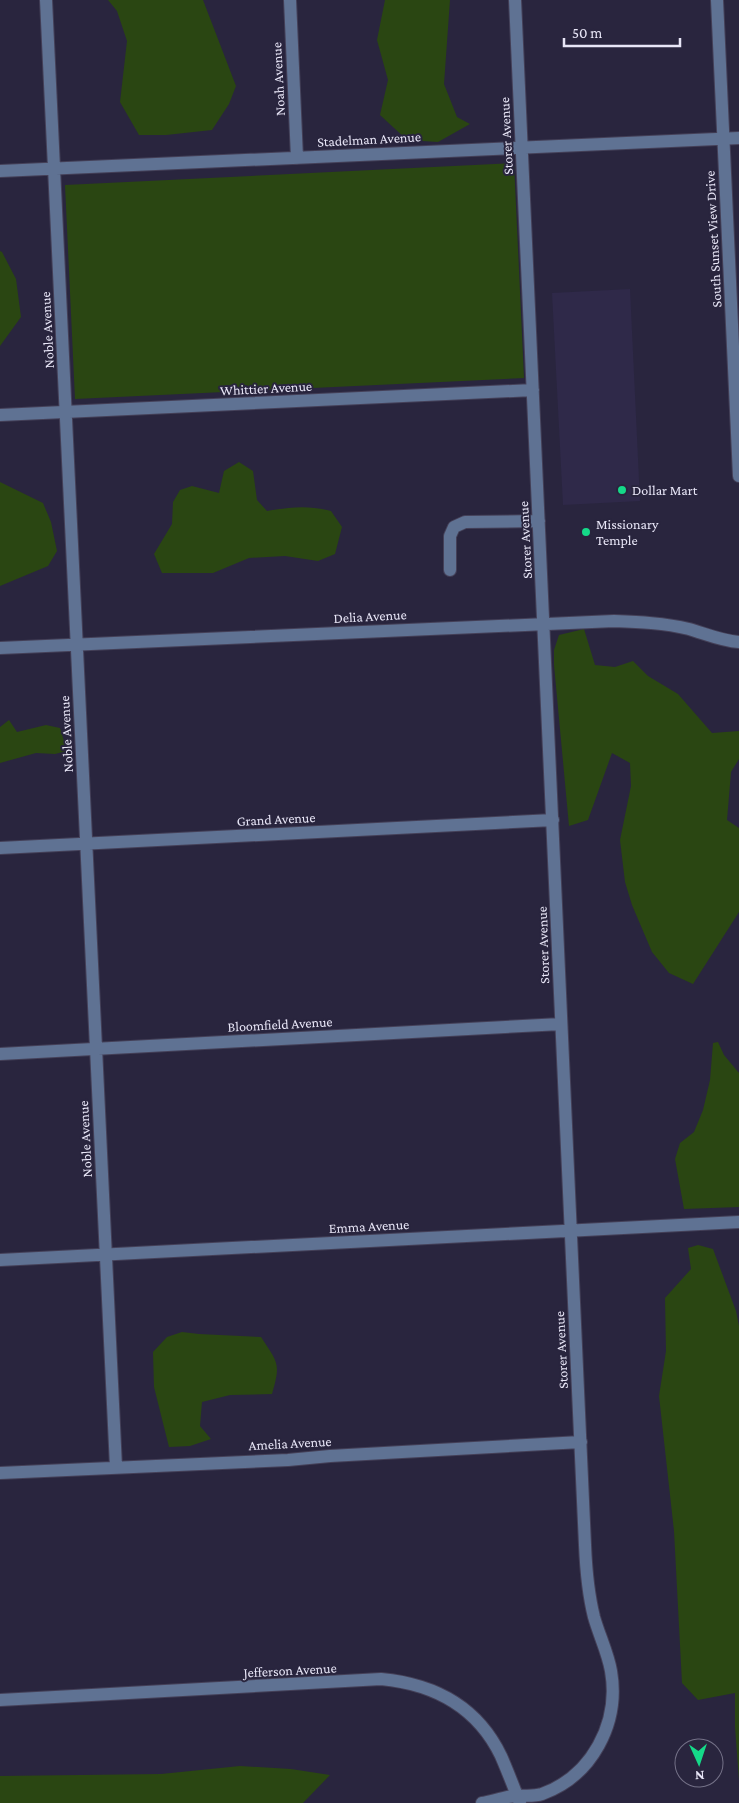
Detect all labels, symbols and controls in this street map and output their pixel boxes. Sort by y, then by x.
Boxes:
scale bar [564,15,680,47]
text: 50 m [572,25,602,41]
street label: Noah Avenue [268,42,288,116]
street label: Storer Avenue [496,97,516,175]
street label: Stadelman Avenue [317,128,421,150]
street label: South Sunset View Drive [701,170,725,308]
street label: Noble Avenue [37,291,57,369]
street label: Whittier Avenue [220,378,312,398]
place label: Dollar Mart [632,482,698,498]
marker: Dollar Mart [616,484,628,496]
street label: Storer Avenue [515,501,535,579]
place label: Missionary Temple [596,516,659,548]
marker: Missionary Temple [580,526,592,538]
street label: Delia Avenue [333,606,407,626]
street label: Noble Avenue [56,695,76,773]
street label: Grand Avenue [236,809,316,829]
street label: Storer Avenue [534,906,552,984]
street label: Bloomfield Avenue [227,1013,333,1035]
street label: Noble Avenue [75,1100,95,1178]
street label: Emma Avenue [328,1216,410,1236]
street label: Storer Avenue [551,1311,571,1389]
street label: Amelia Avenue [248,1433,332,1453]
street label: Jefferson Avenue [241,1660,337,1681]
north arrow [674,1738,724,1788]
text: N [694,1768,705,1784]

